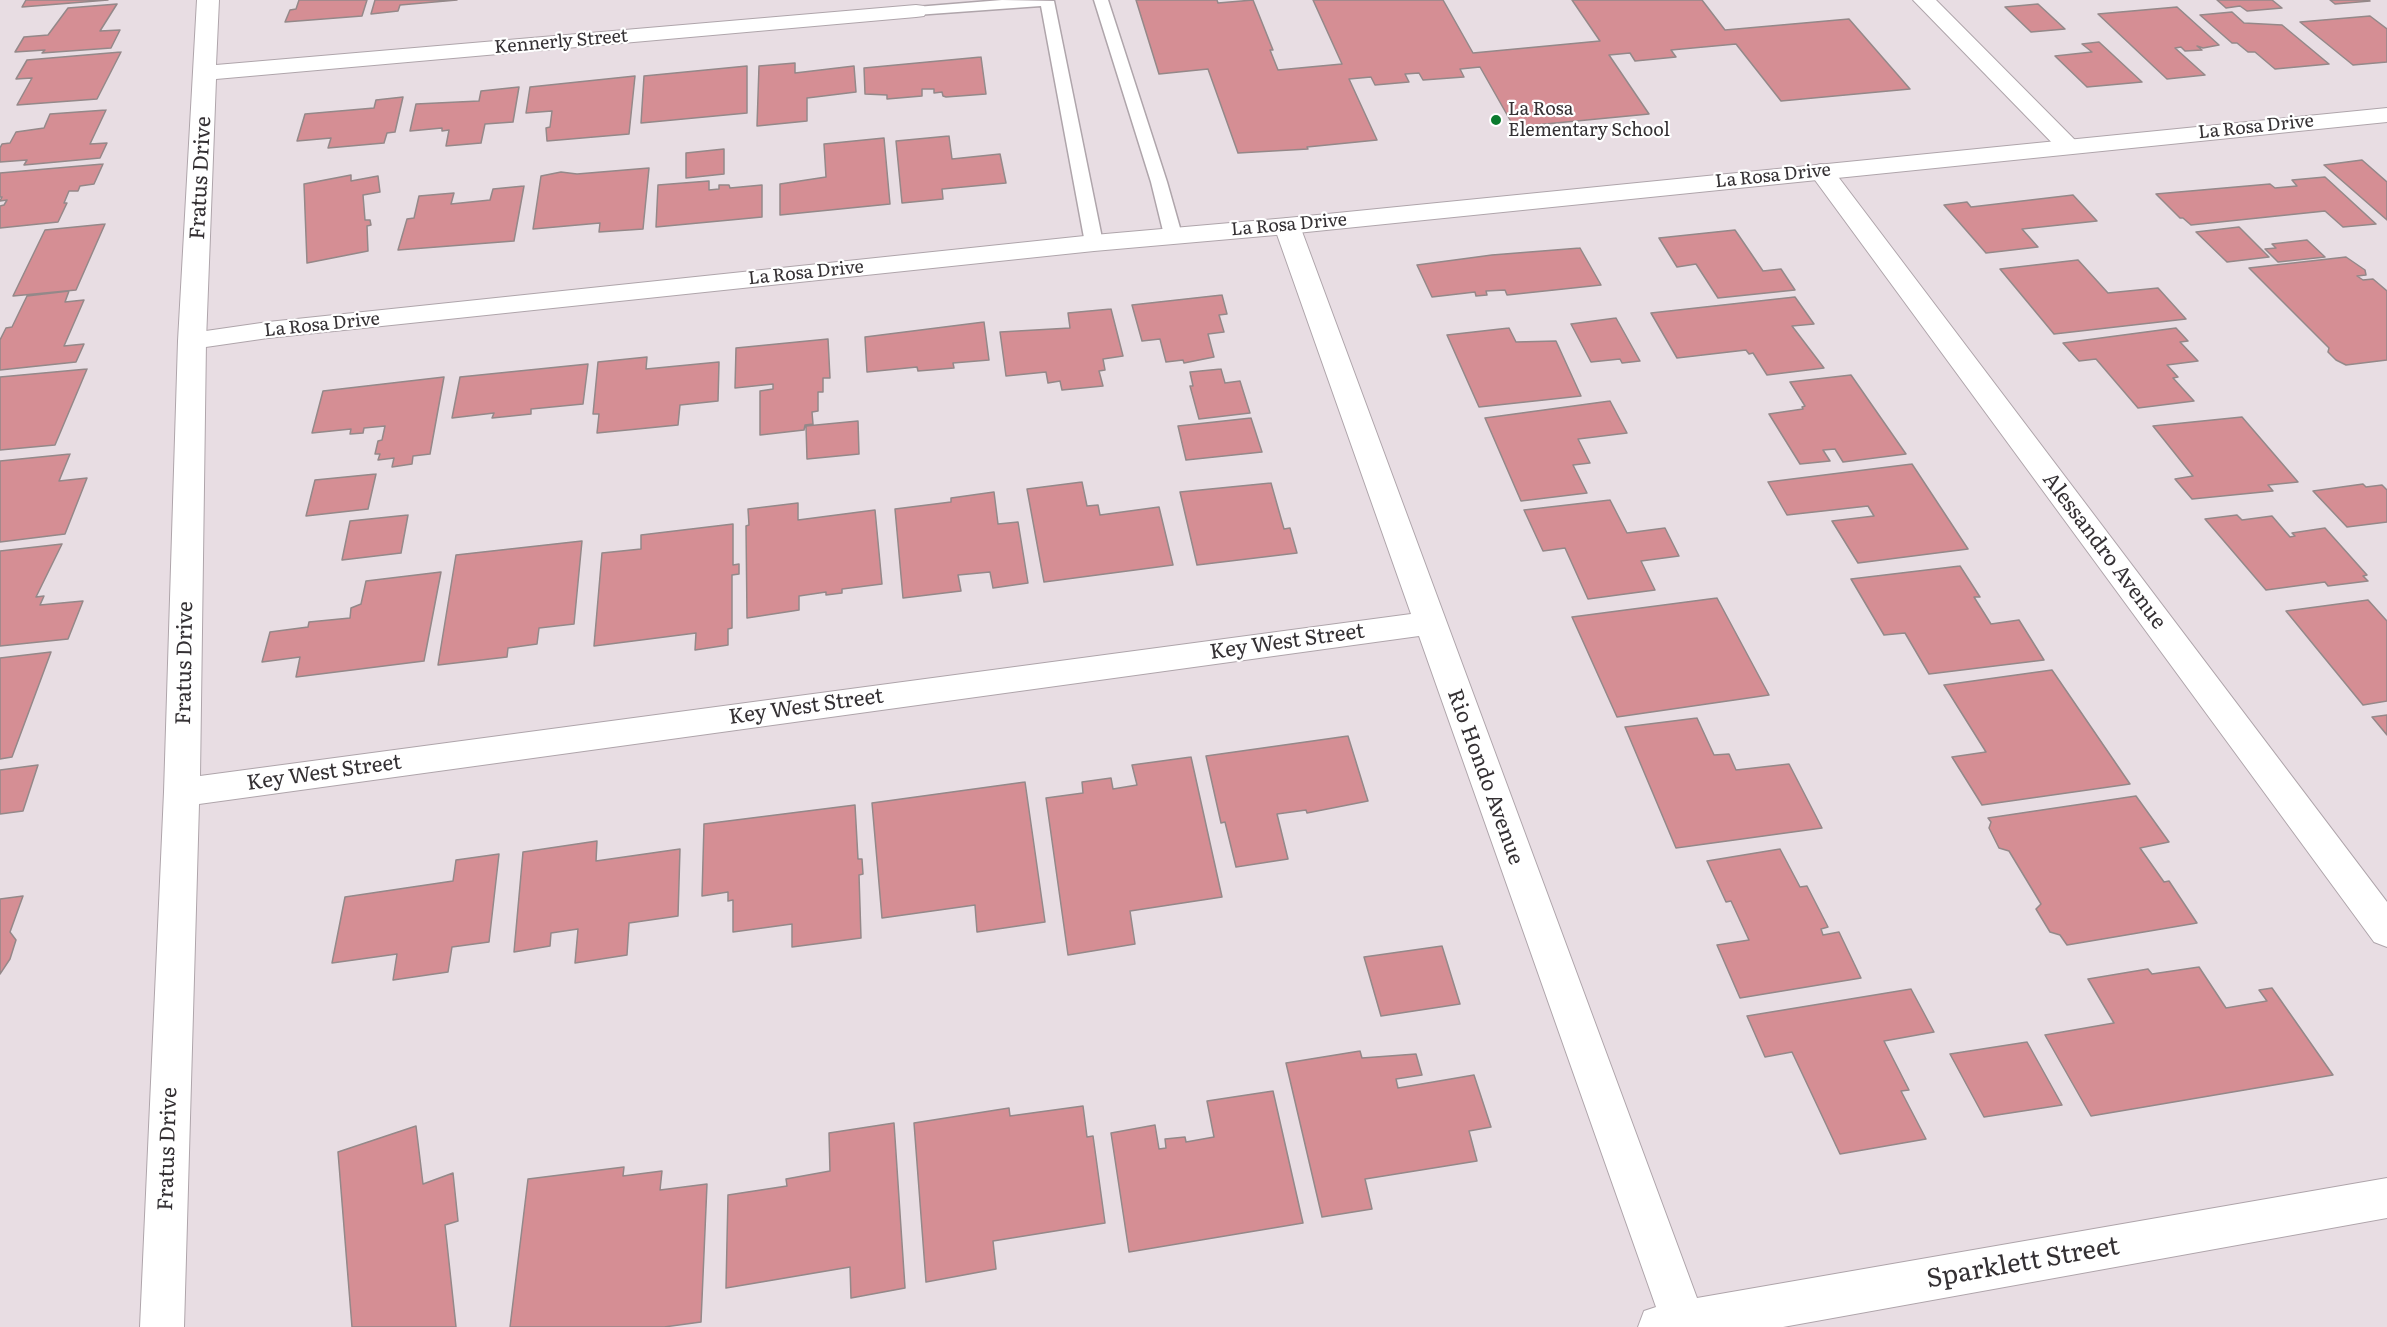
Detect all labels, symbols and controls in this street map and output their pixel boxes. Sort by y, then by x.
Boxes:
street label: Kennerly Street [493,25,629,59]
place label: La Rosa Elementary School [1508,99,1670,142]
street label: La Rosa Drive [2197,110,2315,144]
marker: La Rosa Elementary School [1489,113,1503,127]
street label: Fratus Drive [185,116,217,240]
street label: La Rosa Drive [1714,159,1832,193]
street label: La Rosa Drive [1230,209,1348,241]
street label: La Rosa Drive [747,256,865,290]
street label: La Rosa Drive [263,308,381,342]
street label: Alessandro Avenue [2037,468,2171,634]
street label: Fratus Drive [171,601,199,725]
street label: Key West Street [1208,619,1366,665]
street label: Key West Street [727,684,885,730]
street label: Rio Hondo Avenue [1442,686,1528,868]
street label: Key West Street [245,750,403,796]
street label: Fratus Drive [153,1087,183,1211]
street label: Sparklett Street [1924,1231,2122,1295]

